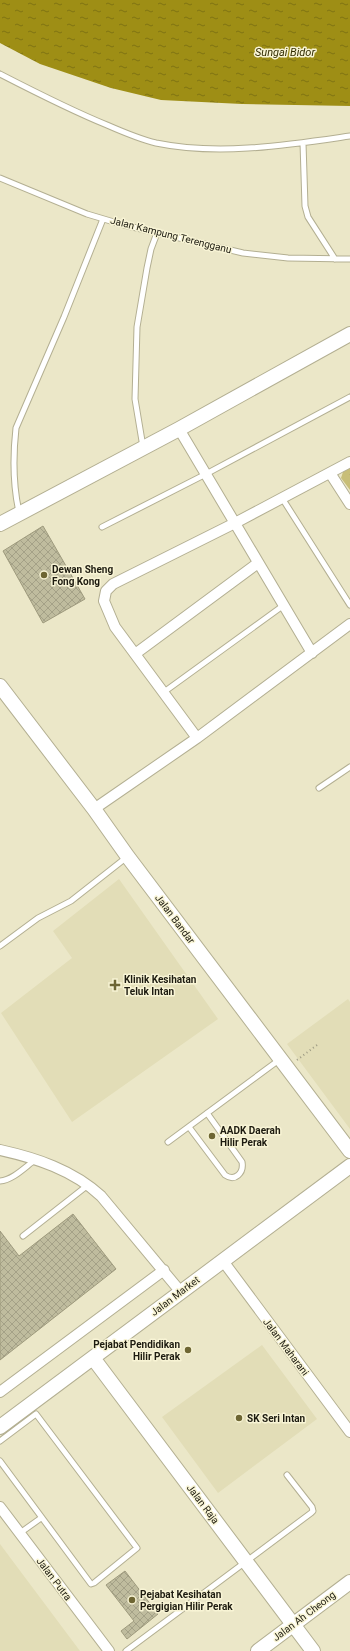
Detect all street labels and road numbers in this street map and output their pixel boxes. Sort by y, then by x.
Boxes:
street label: Jalan Kampung Terengganu [109,215,233,255]
street label: Jalan Bandar [153,892,197,946]
street label: Jalan Market [149,1274,201,1318]
street label: Jalan Maharani [261,1316,311,1378]
street label: Jalan Raja [185,1482,221,1526]
street label: Jalan Putra [34,1555,74,1603]
street label: Jalan Ah Cheong [271,1589,337,1643]

